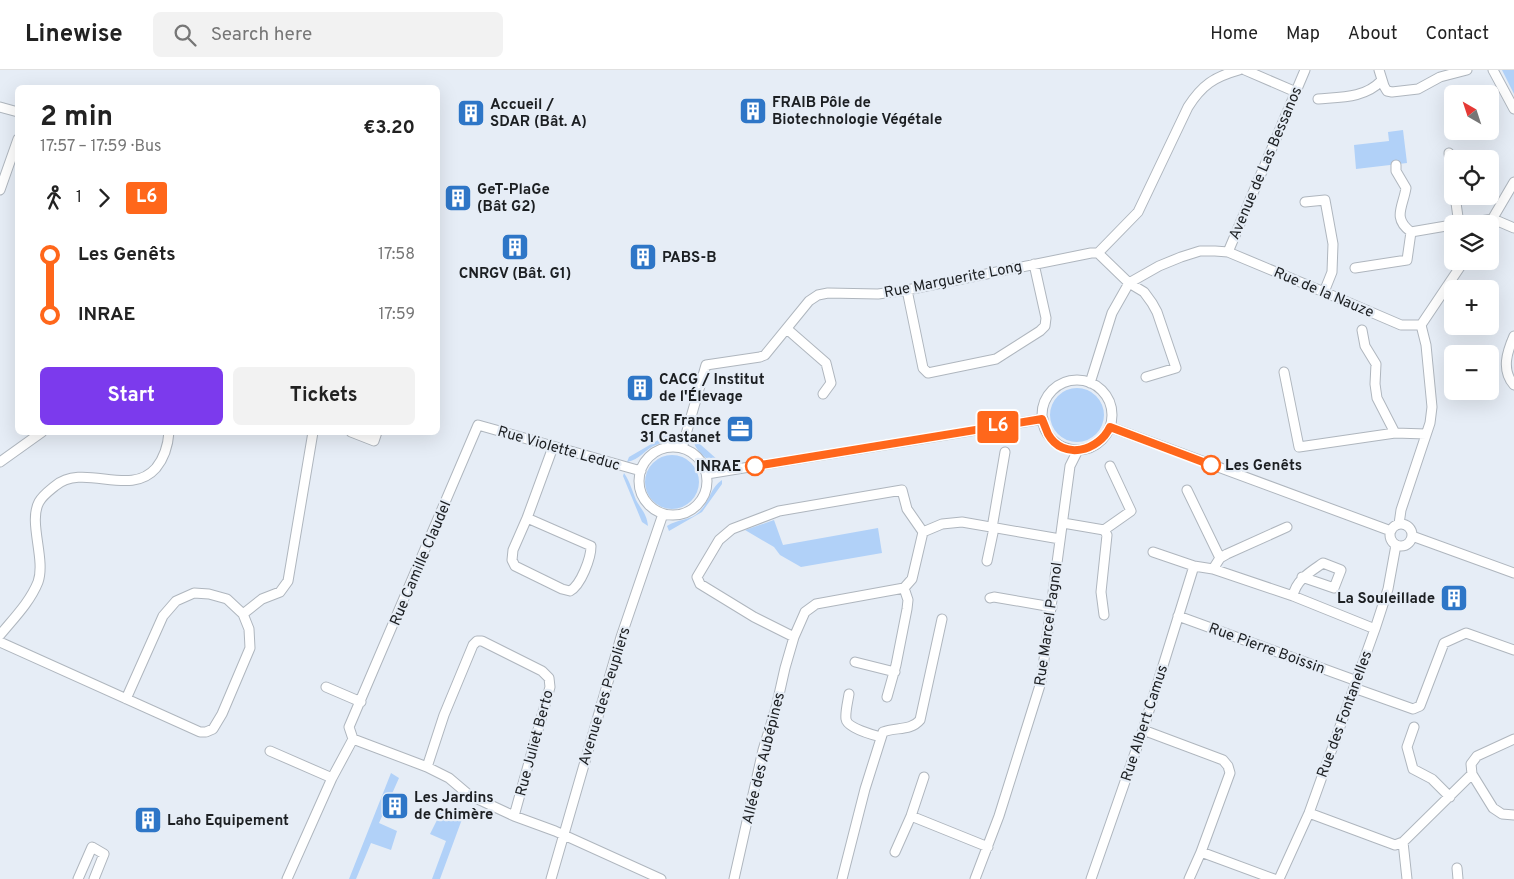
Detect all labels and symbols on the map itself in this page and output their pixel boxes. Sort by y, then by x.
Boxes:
street label: Avenue de Las Bessanos [1226,84,1307,243]
north arrow [1444,85,1499,140]
place label: FRAIB Pôle de Biotechnologie Végétale [772,94,942,130]
place label: Accueil / SDAR (Bât. A) [490,96,587,132]
building icon: FRAIB Pôle de Biotechnologie Végétale [738,96,768,126]
building icon: Accueil / SDAR (Bât. A) [456,98,486,128]
place label: GeT-PlaGe (Bât G2) [477,181,550,217]
building icon: GeT-PlaGe (Bât G2) [443,183,473,213]
building icon: CNRGV (Bât. G1) [500,232,530,262]
building icon: PABS-B [628,242,658,272]
place label: PABS-B [662,249,717,268]
street label: Rue Marguerite Long [883,258,1024,303]
street label: Rue de la Nauze [1270,264,1376,323]
place label: CNRGV (Bât. G1) [459,265,571,284]
place label: CACG / Institut de l'Élevage [659,371,765,407]
building icon: CACG / Institut de l'Élevage [625,373,655,403]
line badge: L6 [976,411,1020,443]
place label: CER France 31 Castanet [640,412,721,448]
office icon: CER France 31 Castanet [725,414,755,444]
street label: Rue Violette Leduc [495,423,622,476]
marker: Les Genêts [1201,455,1221,475]
marker: INRAE [745,456,765,476]
place label: Les Genêts [1225,457,1302,476]
place label: INRAE [696,458,741,477]
street label: Rue Camille Claudel [386,498,456,629]
street label: Rue Marcel Pagnol [1031,561,1068,687]
building icon: La Souleillade [1439,583,1469,613]
place label: La Souleillade [1337,590,1435,609]
street label: Rue Pierre Boissin [1206,620,1327,679]
street label: Avenue des Peupliers [575,625,636,768]
street label: Rue des Fontanelles [1314,649,1377,781]
street label: Rue Albert Camus [1118,663,1173,784]
street label: Rue Juliet Berto [512,688,559,799]
street label: Allée des Aubépines [739,690,790,826]
place label: Les Jardins de Chimère [414,789,494,825]
building icon: Les Jardins de Chimère [380,791,410,821]
building icon: Laho Equipement [133,805,163,835]
place label: Laho Equipement [167,812,289,831]

